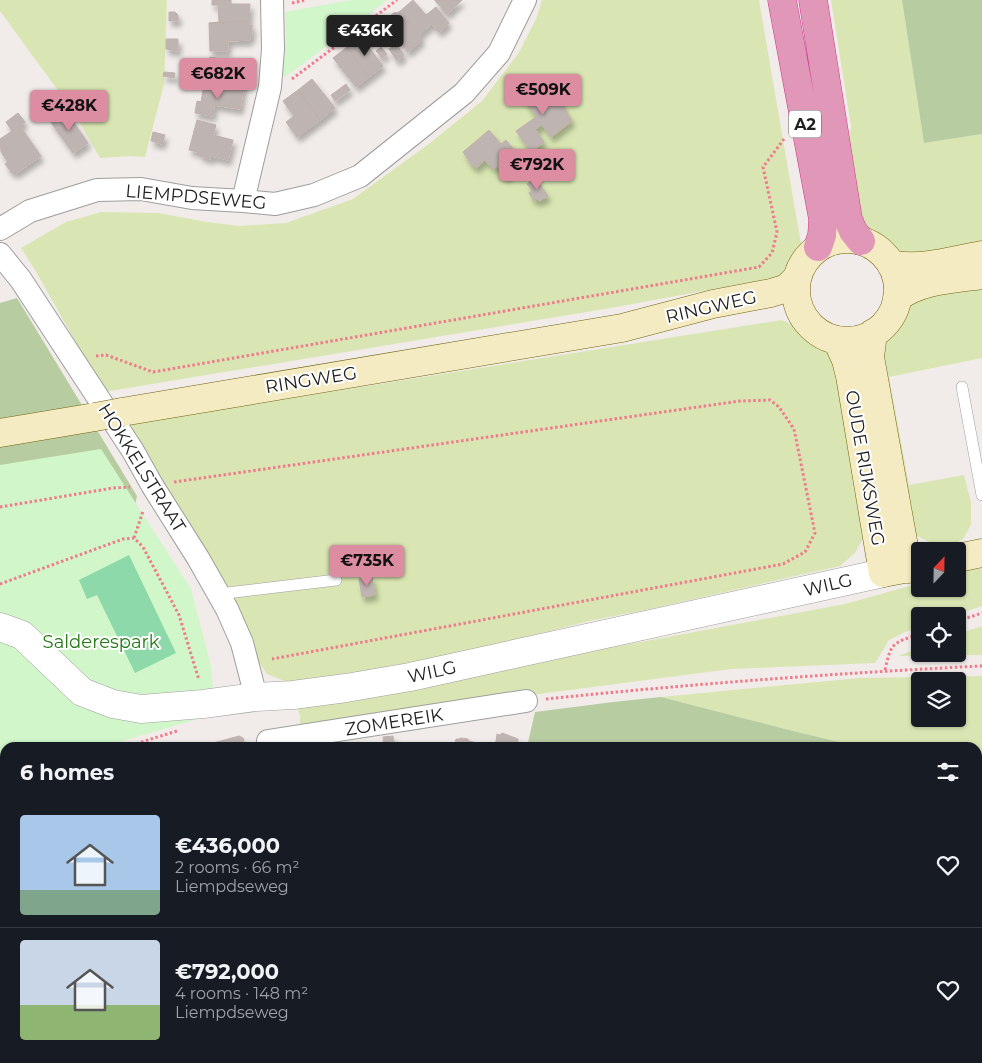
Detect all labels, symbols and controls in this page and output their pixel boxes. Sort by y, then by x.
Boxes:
pin: €436K [330,15,400,57]
text: €436K [337,21,393,40]
pin: €682K [183,58,253,100]
text: €682K [191,64,245,83]
pin: €509K [508,74,578,116]
text: €509K [515,80,571,99]
pin: €428K [34,90,104,132]
text: €428K [41,96,97,115]
road number: A2 [789,110,821,138]
pin: €792K [502,148,572,191]
text: €792K [510,155,564,174]
street label: LIEMPDSEWEG [125,180,267,214]
street label: RINGWEG [663,286,759,328]
street label: RINGWEG [264,362,358,398]
street label: OUDE RIJKSWEG [840,388,890,548]
street label: HOKKELSTRAAT [94,400,191,537]
north arrow [911,542,966,598]
map controls [911,542,966,727]
pin: €735K [332,544,402,587]
text: €735K [340,551,394,570]
street label: WILG [801,569,855,601]
button: locate [911,607,966,662]
park label: Salderespark [43,631,160,653]
street label: WILG [406,656,458,688]
button: layers [911,672,966,727]
street label: ZOMEREIK [343,703,445,741]
icon: filters [934,758,962,786]
text: 6 homes [20,760,114,785]
text: €436,000 [175,833,280,858]
icon: home [60,835,120,895]
icon: heart [934,851,962,879]
text: 2 rooms · 66 m² [175,858,299,877]
text: Liempdseweg [175,877,289,896]
text: €792,000 [175,959,279,984]
icon: home [60,960,120,1020]
icon: heart [934,976,962,1004]
text: 4 rooms · 148 m² [175,984,308,1003]
text: Liempdseweg [175,1003,289,1022]

